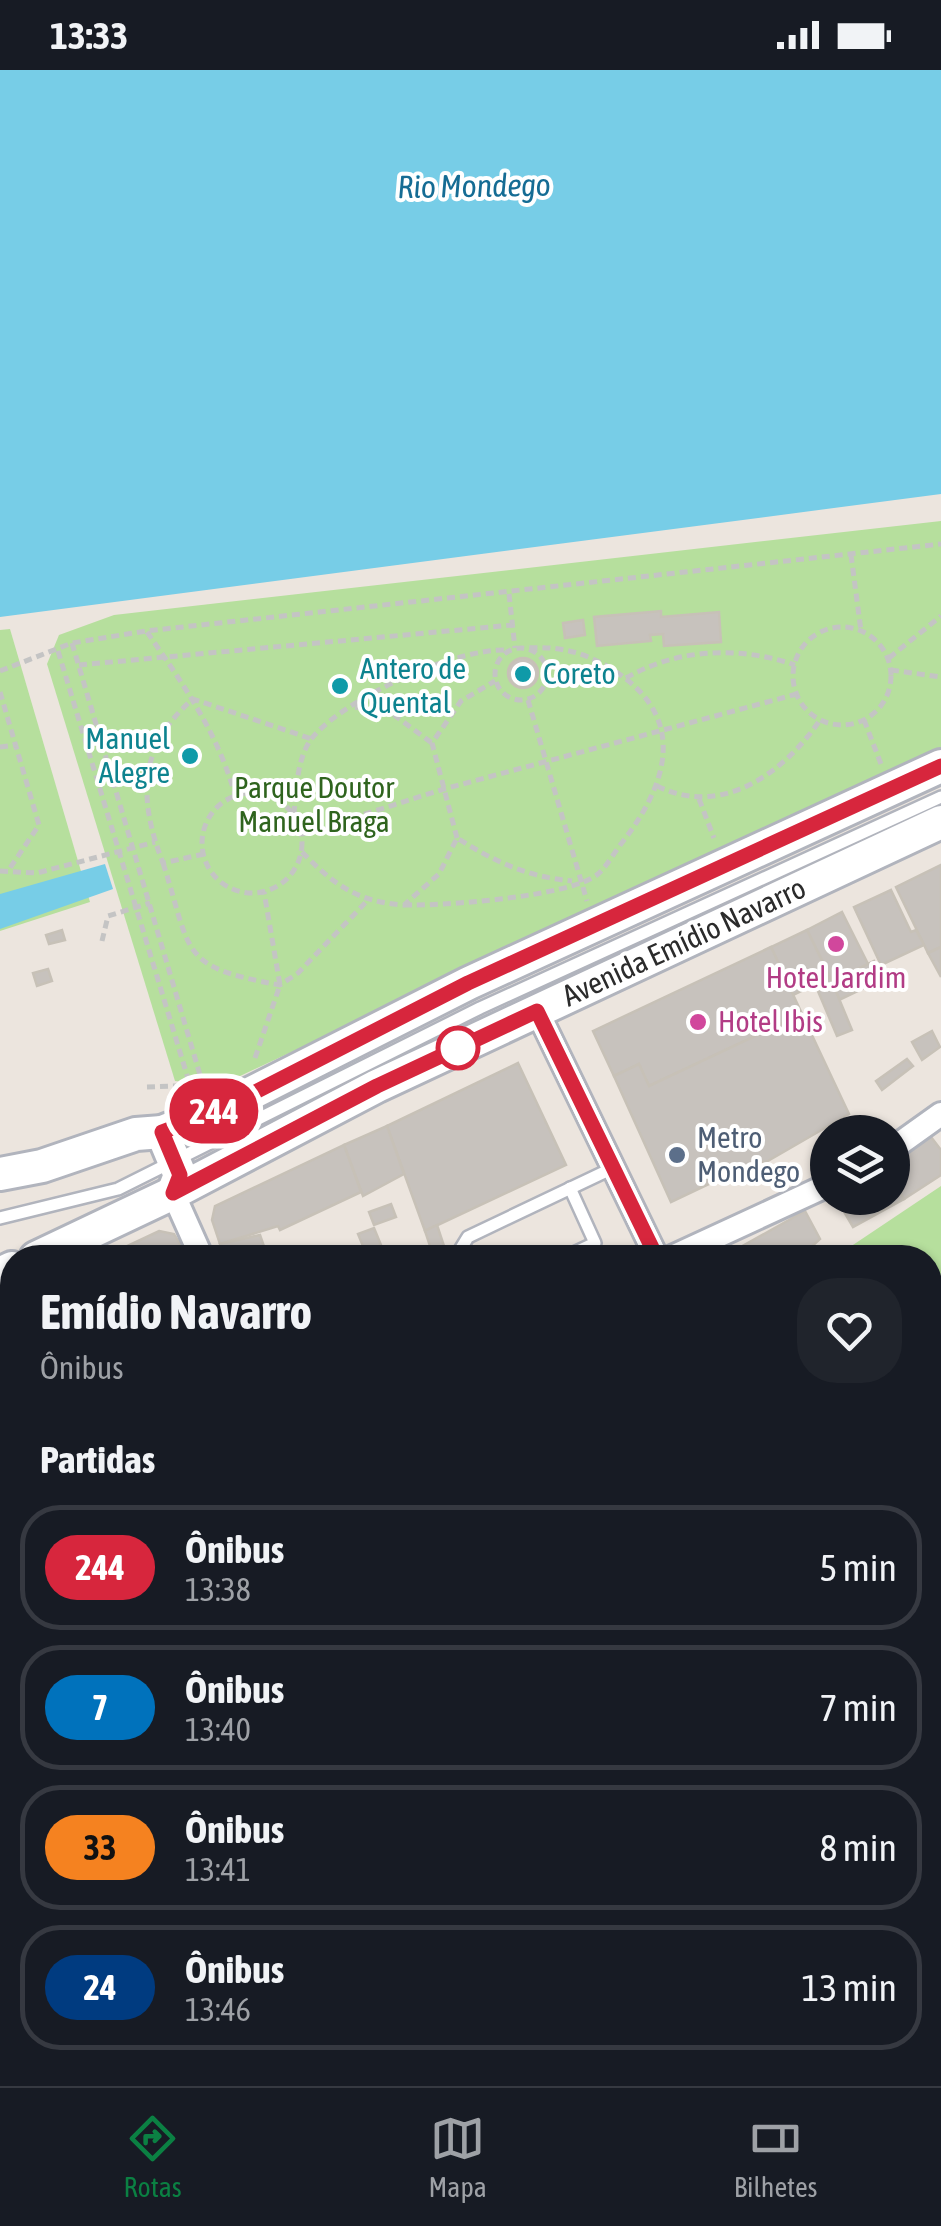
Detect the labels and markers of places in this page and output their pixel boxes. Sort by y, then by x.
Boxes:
place label: Antero de Quental [360,651,466,719]
place label: Coreto [543,656,616,690]
marker: Coreto [512,663,534,685]
marker: Antero de Quental [329,675,351,697]
place label: Manuel Alegre [85,721,170,789]
marker: Manuel Alegre [179,745,201,767]
marker: Hotel Jardim [825,933,847,955]
place label: Hotel Jardim [766,960,906,994]
place label: Hotel Ibis [718,1004,823,1038]
marker: Hotel Ibis [687,1011,709,1033]
unlabelled marker [437,1027,479,1069]
place label: Metro Mondego [697,1120,800,1188]
marker: Metro Mondego [666,1144,688,1166]

